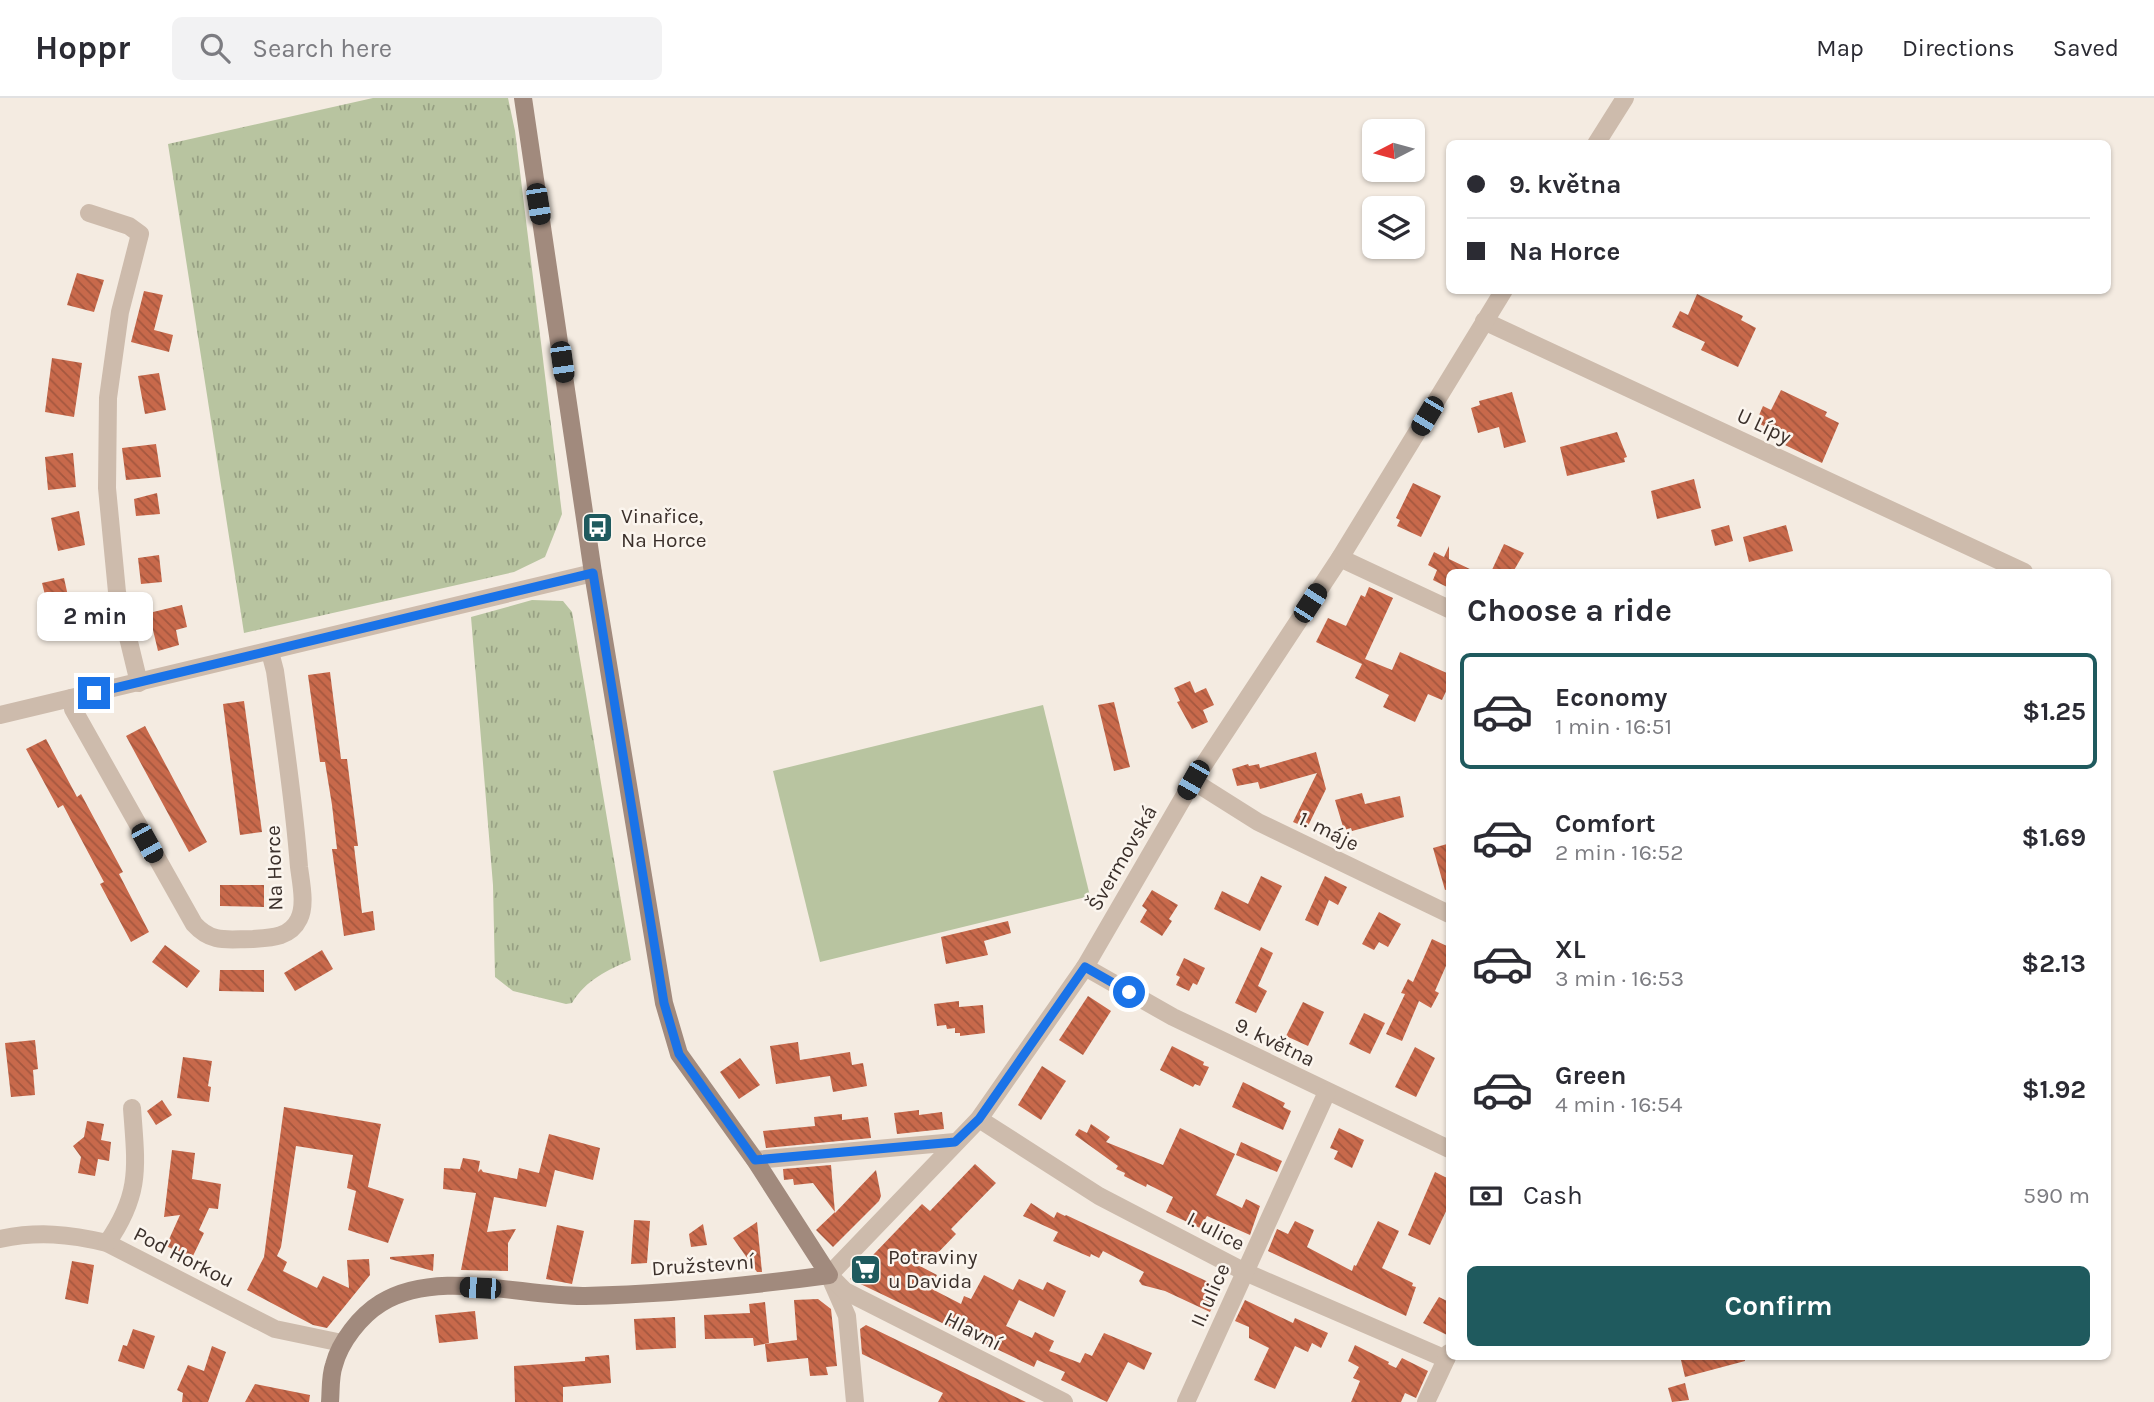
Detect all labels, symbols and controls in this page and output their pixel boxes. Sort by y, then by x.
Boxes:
search box [172,17,662,80]
text: Hoppr [35,29,130,67]
icon: search [196,29,234,67]
text: Search here [252,33,392,64]
text: Map [1816,34,1864,62]
text: Directions [1902,34,2015,62]
text: Saved [2053,34,2119,62]
north arrow [1362,119,1424,182]
map controls [1362,119,1425,259]
text: 9. května [1509,169,1621,200]
car [525,182,552,226]
button: layers [1362,196,1425,259]
text: Na Horce [1509,236,1620,267]
car [549,340,576,384]
car [1408,393,1447,439]
street label: U Lípy [1733,403,1795,449]
place label: Vinařice, Na Horce [621,504,707,552]
bus stop icon: Vinařice, Na Horce [581,511,615,545]
car [1290,580,1331,626]
callout: 2 min [36,592,152,640]
text: Choose a ride [1467,592,1672,629]
text: 2 min [63,603,127,630]
route end [78,677,110,709]
icon: car [1471,680,1534,743]
text: Economy [1555,682,1667,713]
text: $1.25 [2022,696,2086,727]
text: 1 min · 16:51 [1555,713,1672,740]
car [1174,757,1213,803]
street label: Švermovská [1082,801,1162,915]
street label: 1. máje [1295,806,1363,856]
icon: car [1471,806,1534,869]
text: Comfort [1555,808,1656,839]
car [128,820,167,866]
text: $1.69 [2022,822,2086,853]
street label: Na Horce [261,825,287,911]
text: 2 min · 16:52 [1555,839,1683,866]
icon: car [1471,932,1534,995]
text: XL [1555,934,1586,965]
text: $2.13 [2021,948,2086,979]
text: 3 min · 16:53 [1555,965,1684,992]
route start [1113,976,1145,1008]
street label: 9. května [1231,1012,1319,1072]
icon: car [1471,1058,1534,1121]
text: Green [1555,1060,1627,1091]
text: $1.92 [2022,1074,2086,1105]
text: 4 min · 16:54 [1555,1091,1683,1118]
icon: cash [1467,1177,1505,1215]
text: Cash [1523,1180,1583,1211]
text: 590 m [2023,1182,2090,1209]
street label: I. ulice [1183,1206,1249,1256]
street label: Pod Horkou [130,1221,238,1293]
place label: Potraviny u Davida [888,1245,978,1293]
street label: Družstevní [651,1249,756,1281]
supermarket icon: Potraviny u Davida [848,1252,882,1286]
street label: II. ulice [1185,1260,1235,1330]
button: Confirm [1467,1266,2090,1346]
car [459,1276,502,1300]
street label: Hlavní [940,1306,1006,1356]

